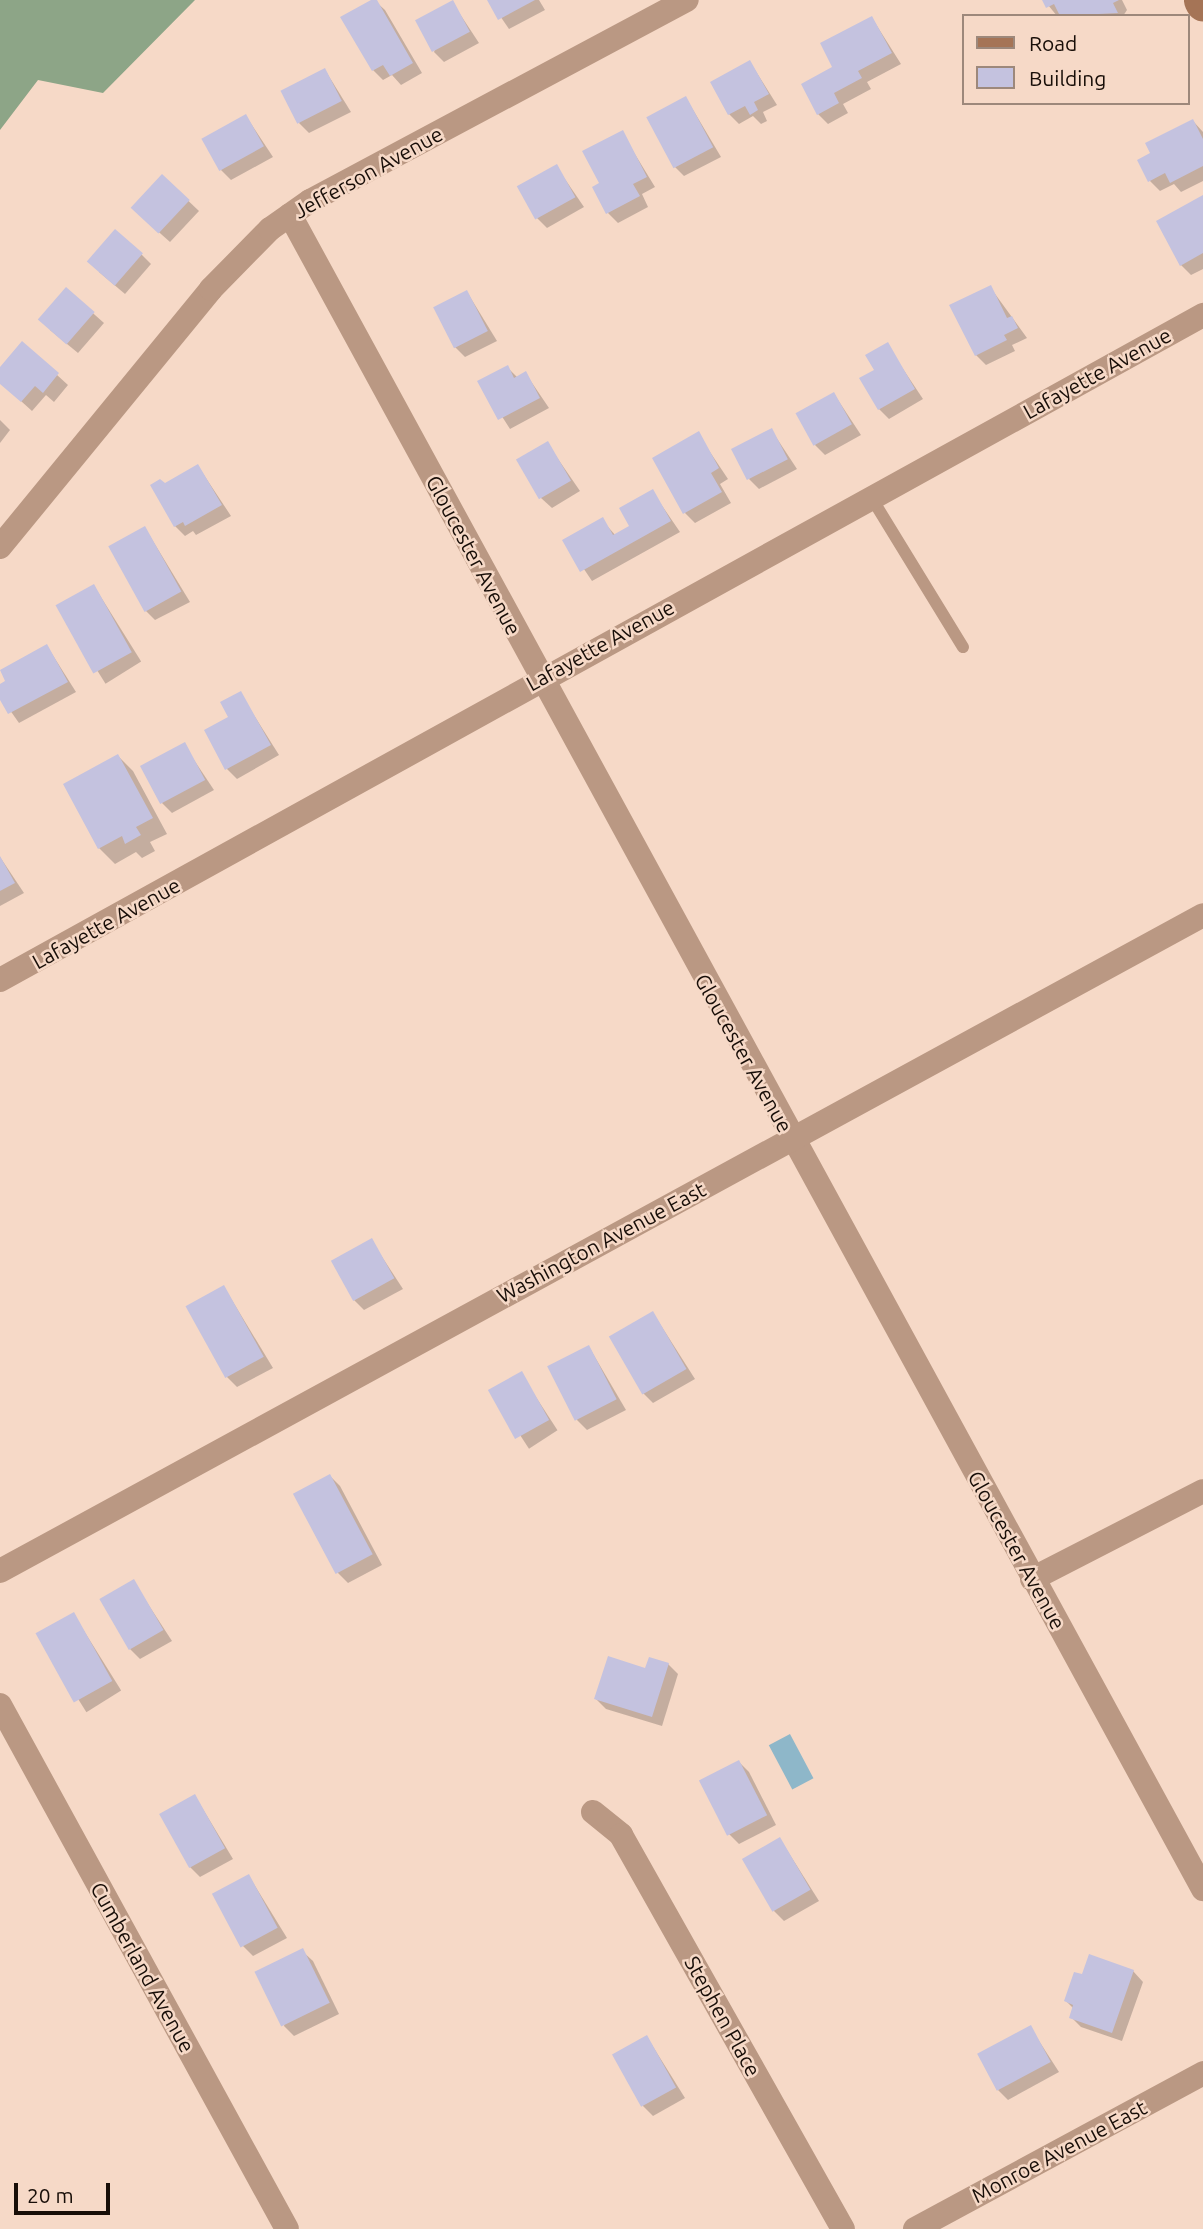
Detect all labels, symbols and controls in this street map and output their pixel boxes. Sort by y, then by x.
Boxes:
legend [962,14,1189,105]
text: Road [1029,31,1077,55]
text: Building [1029,66,1106,90]
street label: Jefferson Avenue [289,121,447,223]
street label: Lafayette Avenue [1018,322,1176,424]
street label: Gloucester Avenue [421,471,527,639]
street label: Lafayette Avenue [521,594,679,696]
street label: Lafayette Avenue [27,872,185,974]
street label: Gloucester Avenue [690,969,798,1137]
street label: Washington Avenue East [492,1176,710,1308]
street label: Gloucester Avenue [963,1466,1071,1634]
street label: Cumberland Avenue [86,1877,200,2057]
street label: Stephen Place [680,1951,766,2081]
street label: Monroe Avenue East [967,2094,1151,2208]
scale bar [18,2170,114,2214]
text: 20 m [27,2183,74,2207]

